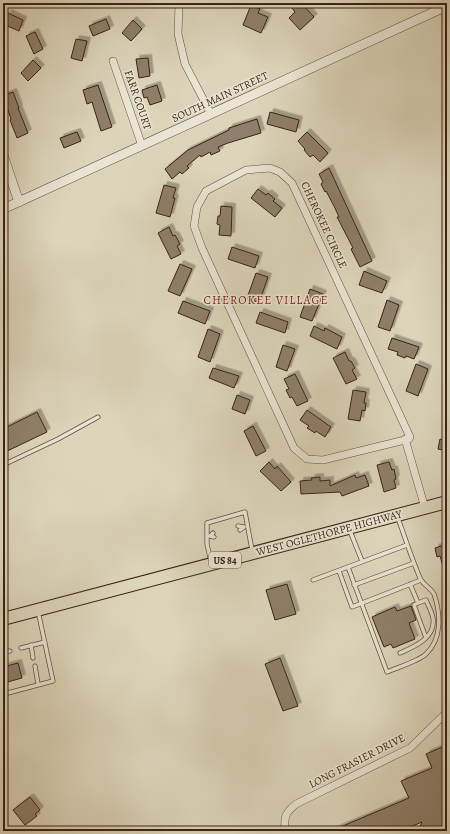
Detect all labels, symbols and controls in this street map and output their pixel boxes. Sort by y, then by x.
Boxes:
street label: FARR COURT [121,68,155,132]
street label: SOUTH MAIN STREET [169,68,271,126]
street label: CHEROKEE CIRCLE [297,179,351,271]
district label: CHEROKEE VILLAGE [203,292,329,308]
street label: WEST OGLETHORPE HIGHWAY [253,506,405,560]
road number: US 84 [209,552,241,568]
street label: LONG FRASIER DRIVE [306,730,408,792]

